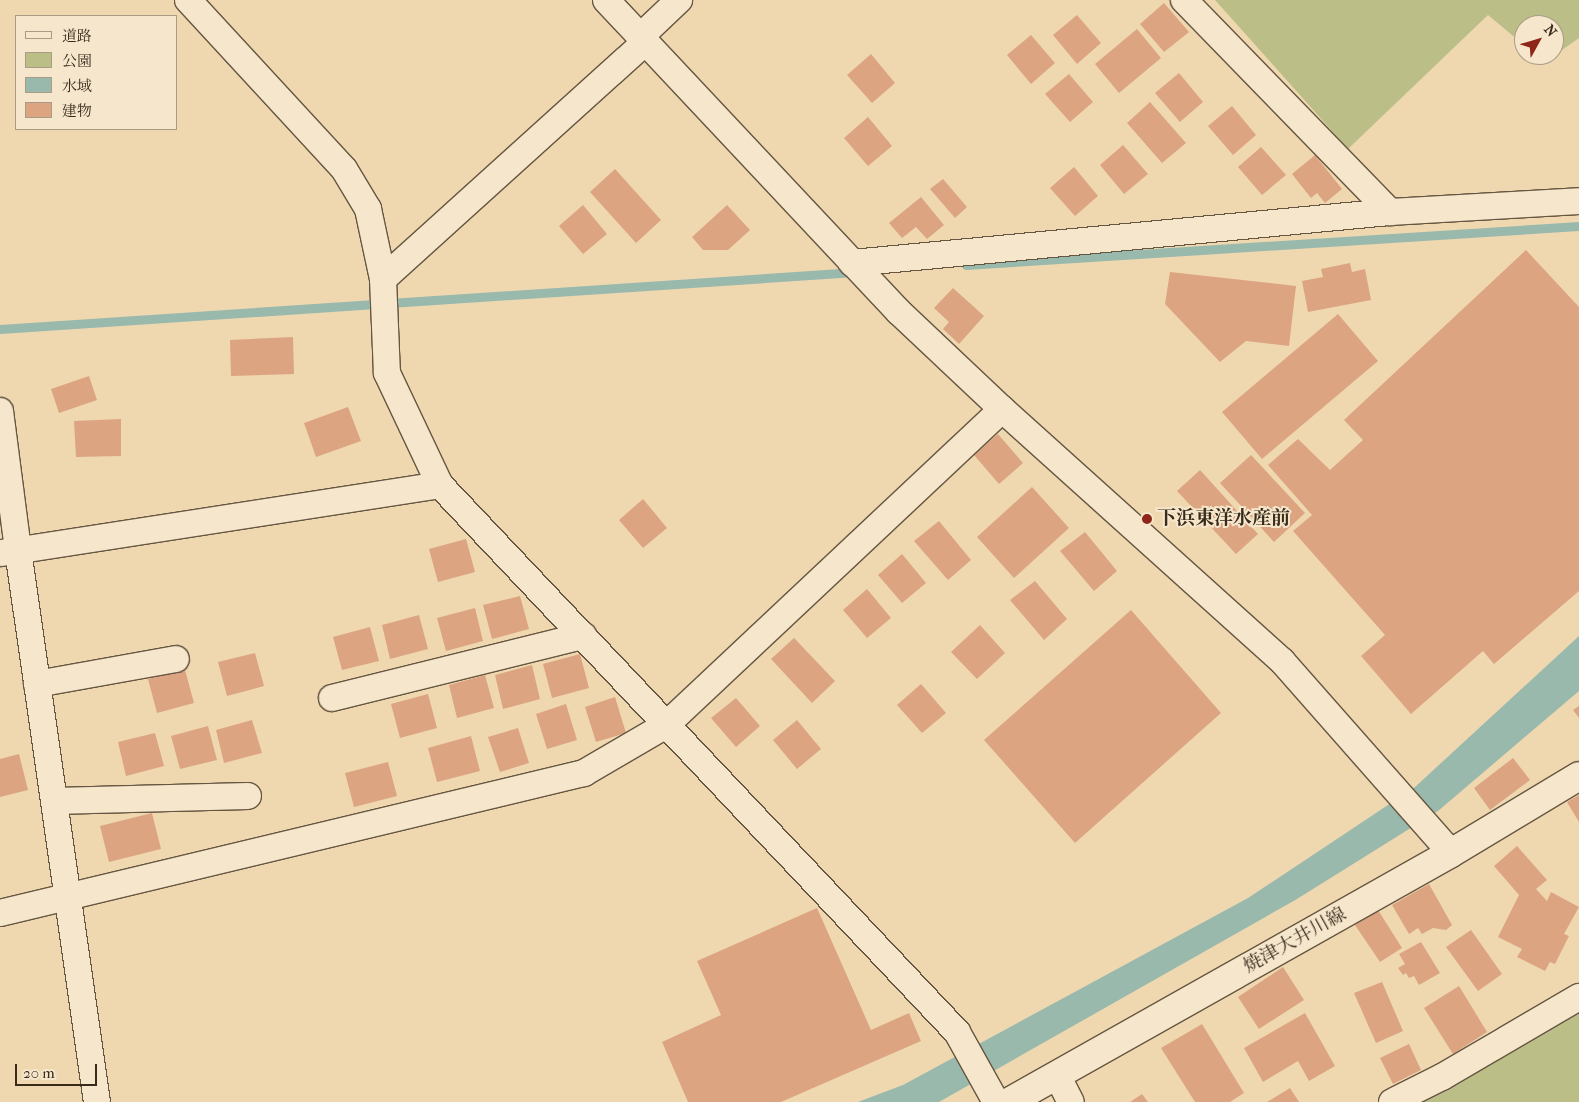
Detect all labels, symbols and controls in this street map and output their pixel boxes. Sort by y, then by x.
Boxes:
legend [15,15,178,130]
north arrow [1514,15,1564,65]
text: N [1540,21,1560,40]
text: 道路 [62,27,92,45]
text: 公園 [62,52,92,70]
text: 水域 [62,77,92,95]
text: 建物 [62,102,92,120]
place label: 下浜東洋水産前 [1157,508,1290,530]
marker: 下浜東洋水産前 [1141,513,1153,525]
street label: 焼津大井川線 [1240,903,1350,979]
scale bar [18,1054,100,1086]
text: 20 m [23,1064,55,1082]

